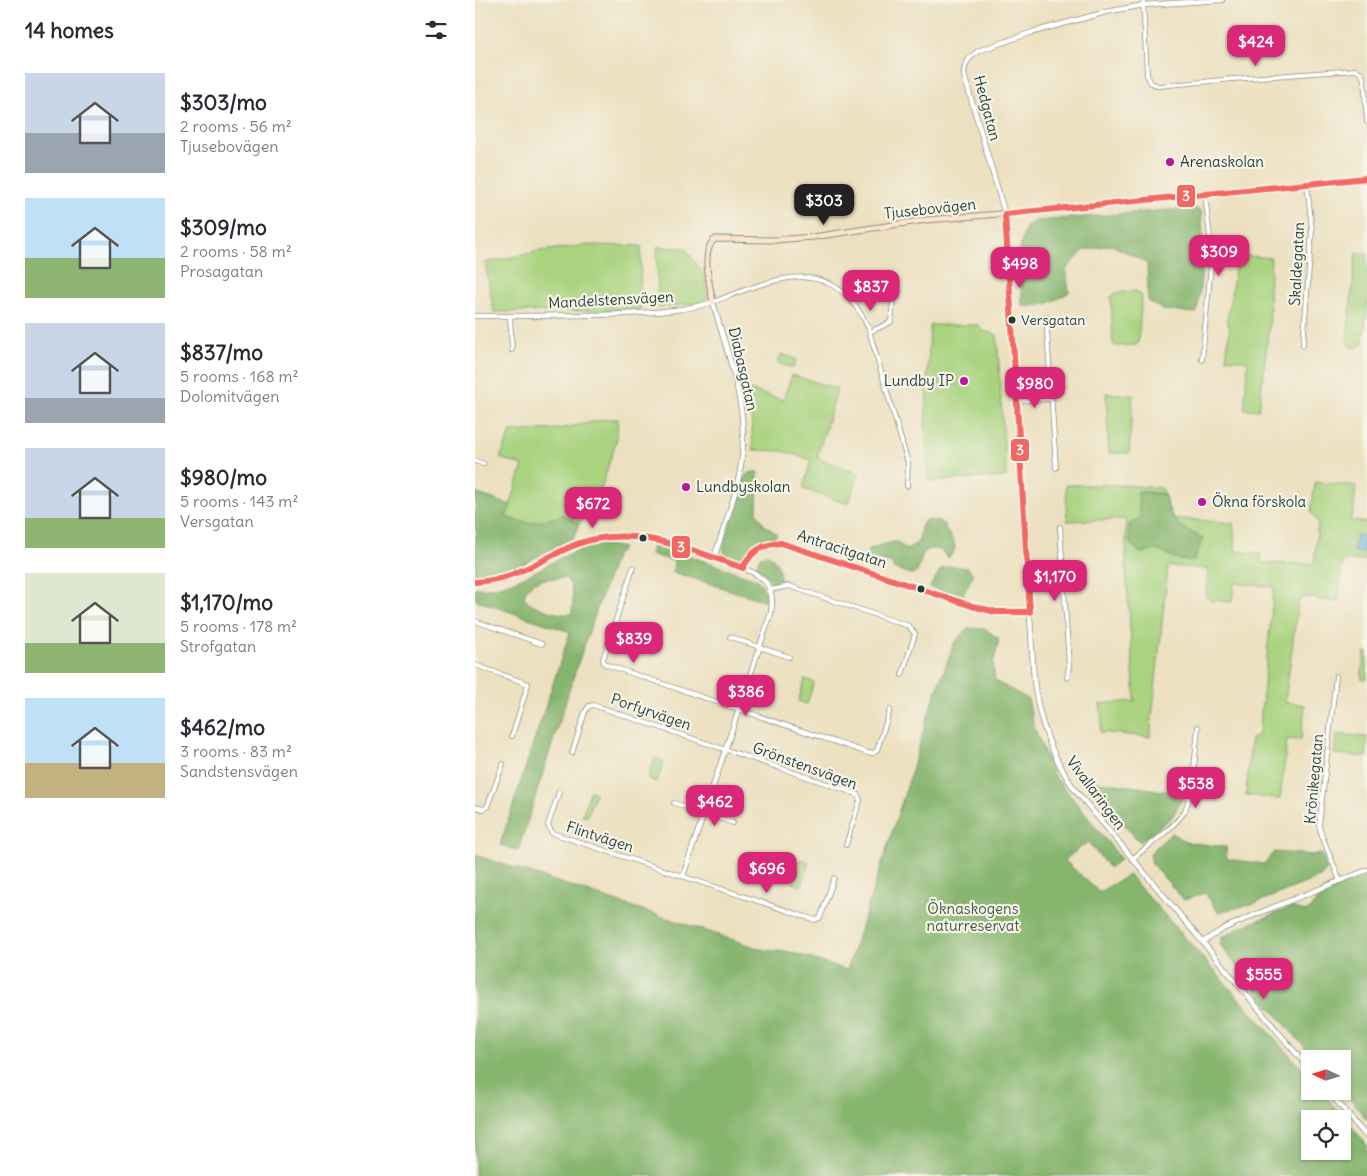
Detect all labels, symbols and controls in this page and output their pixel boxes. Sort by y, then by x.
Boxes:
icon: filters [422,16,450,44]
text: 14 homes [25,17,114,44]
pin: $424 [1226,24,1286,67]
text: $424 [1238,31,1274,51]
street label: Hedgatan [970,73,1005,143]
text: $303/mo [180,89,267,116]
icon: home [65,93,125,153]
text: 2 rooms · 56 m² [180,116,292,136]
text: Tjusebovägen [180,136,279,156]
place label: Arenaskolan [1180,152,1264,171]
marker: Arenaskolan [1164,156,1176,168]
pin: $303 [794,184,854,226]
line badge: 3 [1176,184,1196,208]
text: 3 [1182,187,1190,205]
text: $303 [805,190,843,210]
street label: Tjusebovägen [883,194,977,223]
text: $309/mo [180,214,267,241]
icon: home [65,218,125,278]
street label: Skaldegatan [1285,221,1308,306]
pin: $309 [1189,234,1249,277]
text: 2 rooms · 58 m² [180,241,292,261]
text: $309 [1200,241,1238,261]
pin: $498 [990,246,1050,289]
text: $498 [1002,253,1038,273]
text: Prosagatan [180,261,263,281]
pin: $837 [841,270,901,312]
text: $837 [853,276,889,296]
street label: Mandelstensvägen [548,287,675,312]
place label: Versgatan [1021,311,1085,329]
marker: Versgatan [1007,315,1017,325]
street label: Diabasgatan [725,325,762,413]
text: $837/mo [180,339,263,366]
icon: home [65,343,125,403]
text: 5 rooms · 168 m² [180,366,298,386]
pin: $980 [1005,366,1065,409]
place label: Lundby IP [884,371,954,390]
text: $980 [1016,373,1054,393]
marker: Lundby IP [958,375,970,387]
text: Dolomitvägen [180,386,280,406]
line badge: 3 [1010,438,1030,462]
text: 3 [1016,441,1024,459]
text: $980/mo [180,464,267,491]
icon: home [65,468,125,528]
place label: Lundbyskolan [696,477,791,496]
marker: Lundbyskolan [680,481,692,493]
pin: $672 [563,486,623,529]
text: 5 rooms · 143 m² [180,491,298,511]
place label: Ökna förskola [1212,492,1307,511]
text: $672 [576,493,610,513]
marker: Ökna förskola [1196,496,1208,508]
text: Versgatan [180,511,254,531]
street label: Antracitgatan [795,525,890,572]
unlabelled marker [638,533,648,543]
line badge: 3 [671,535,691,559]
text: 3 [677,538,685,556]
pin: $1,170 [1014,560,1096,602]
text: $1,170 [1034,566,1076,586]
unlabelled marker [916,584,926,594]
text: $1,170/mo [180,589,273,616]
icon: home [65,593,125,653]
text: 5 rooms · 178 m² [180,616,297,636]
pin: $839 [604,622,664,664]
text: $839 [616,628,652,648]
text: Strofgatan [180,636,256,656]
pin: $386 [716,674,776,717]
text: $386 [728,681,764,701]
street label: Porfyrvägen [609,689,694,734]
text: $462/mo [180,714,265,741]
icon: home [65,718,125,778]
street label: Krönikegatan [1300,733,1327,825]
street label: Grönstensvägen [750,738,860,793]
text: 3 rooms · 83 m² [180,741,292,761]
street label: Vivallaringen [1063,752,1130,833]
text: Sandstensvägen [180,761,298,781]
pin: $538 [1166,766,1226,809]
text: $538 [1178,773,1214,793]
pin: $462 [685,784,745,827]
text: $462 [697,791,733,811]
street label: Flintvägen [564,817,637,856]
pin: $696 [737,852,797,894]
text: $696 [749,858,785,878]
park label: Öknaskogens naturreservat [927,899,1019,935]
pin: $555 [1234,958,1294,1000]
text: $555 [1246,964,1282,984]
north arrow [1301,1050,1351,1100]
map controls [1301,1050,1351,1160]
button: locate [1301,1110,1351,1160]

